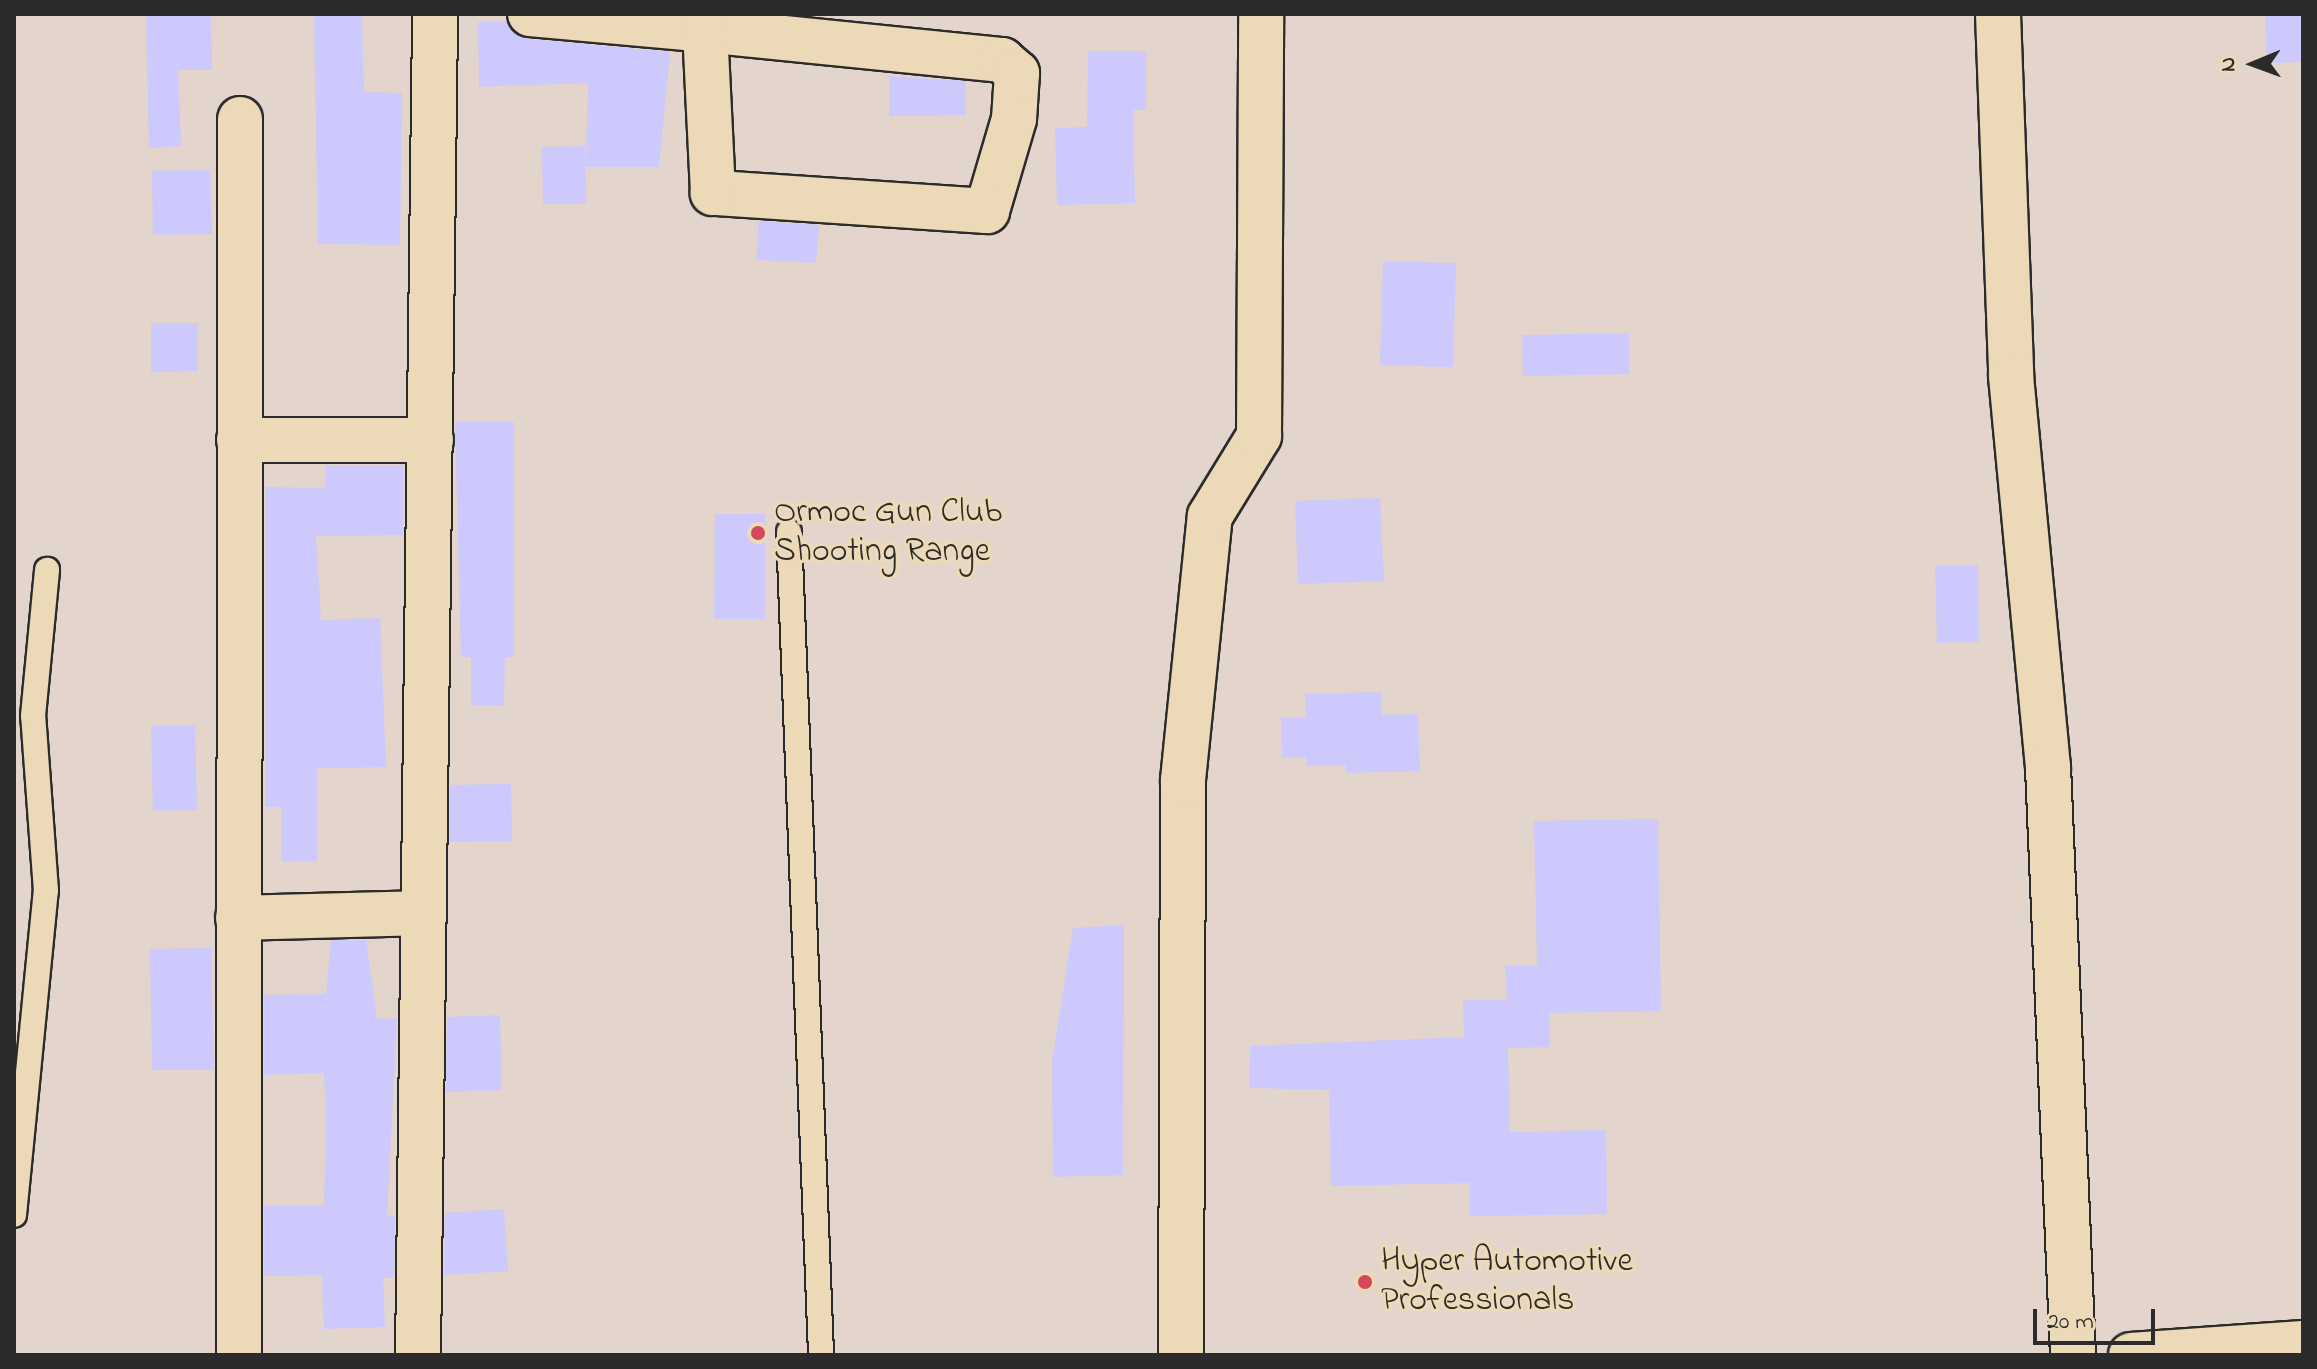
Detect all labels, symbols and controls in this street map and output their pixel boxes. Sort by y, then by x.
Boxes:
north arrow [2213,24,2293,104]
text: N [2213,57,2245,72]
place label: Ormoc Gun Club Shooting Range [774,493,1002,572]
marker: Ormoc Gun Club Shooting Range [749,524,767,542]
place label: Hyper Automotive Professionals [1381,1242,1633,1322]
marker: Hyper Automotive Professionals [1356,1273,1374,1291]
scale bar [2037,1293,2159,1343]
text: 20 m [2047,1305,2094,1340]

